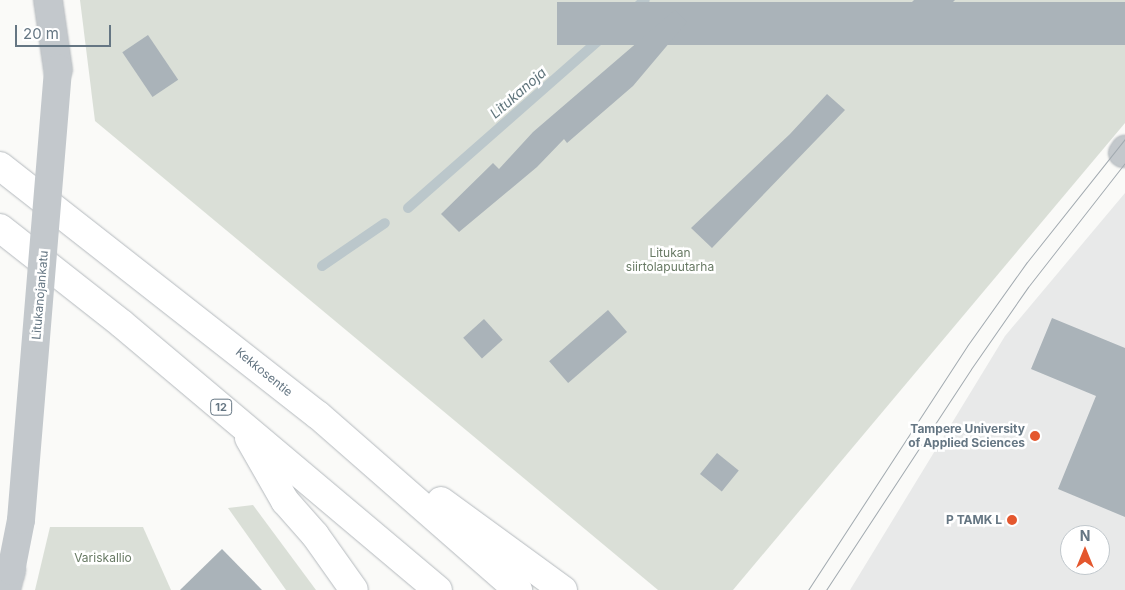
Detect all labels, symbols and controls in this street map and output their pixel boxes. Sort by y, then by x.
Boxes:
scale bar [18,15,114,47]
text: 20 m [23,24,59,43]
water label: Litukanoja [487,64,549,122]
park label: Litukan siirtolapuutarha [626,246,714,274]
street label: Litukanojankatu [29,250,51,340]
street label: Kekkosentie [233,345,295,399]
road number: 12 [210,398,232,416]
place label: Tampere University of Applied Sciences [908,422,1025,450]
marker: Tampere University of Applied Sciences [1029,430,1041,442]
place label: P TAMK L [946,513,1002,527]
marker: P TAMK L [1006,514,1018,526]
north arrow [1060,525,1110,575]
text: N [1080,527,1090,544]
park label: Variskallio [74,551,132,565]

